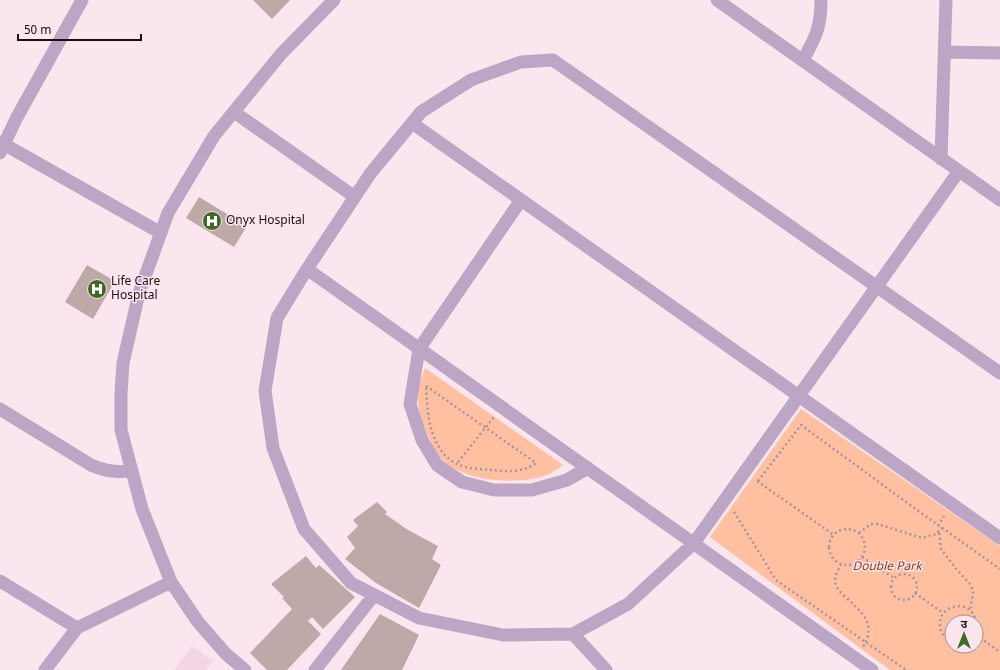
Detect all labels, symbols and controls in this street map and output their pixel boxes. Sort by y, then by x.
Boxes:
scale bar [18,16,141,42]
text: 50 m [24,23,52,39]
hospital icon: Onyx Hospital [201,210,223,232]
place label: Onyx Hospital [226,213,305,229]
place label: Life Care Hospital [111,274,160,304]
hospital icon: Life Care Hospital [86,278,108,300]
park label: Double Park [852,559,923,575]
north arrow [944,614,984,654]
text: उ [961,618,968,632]

